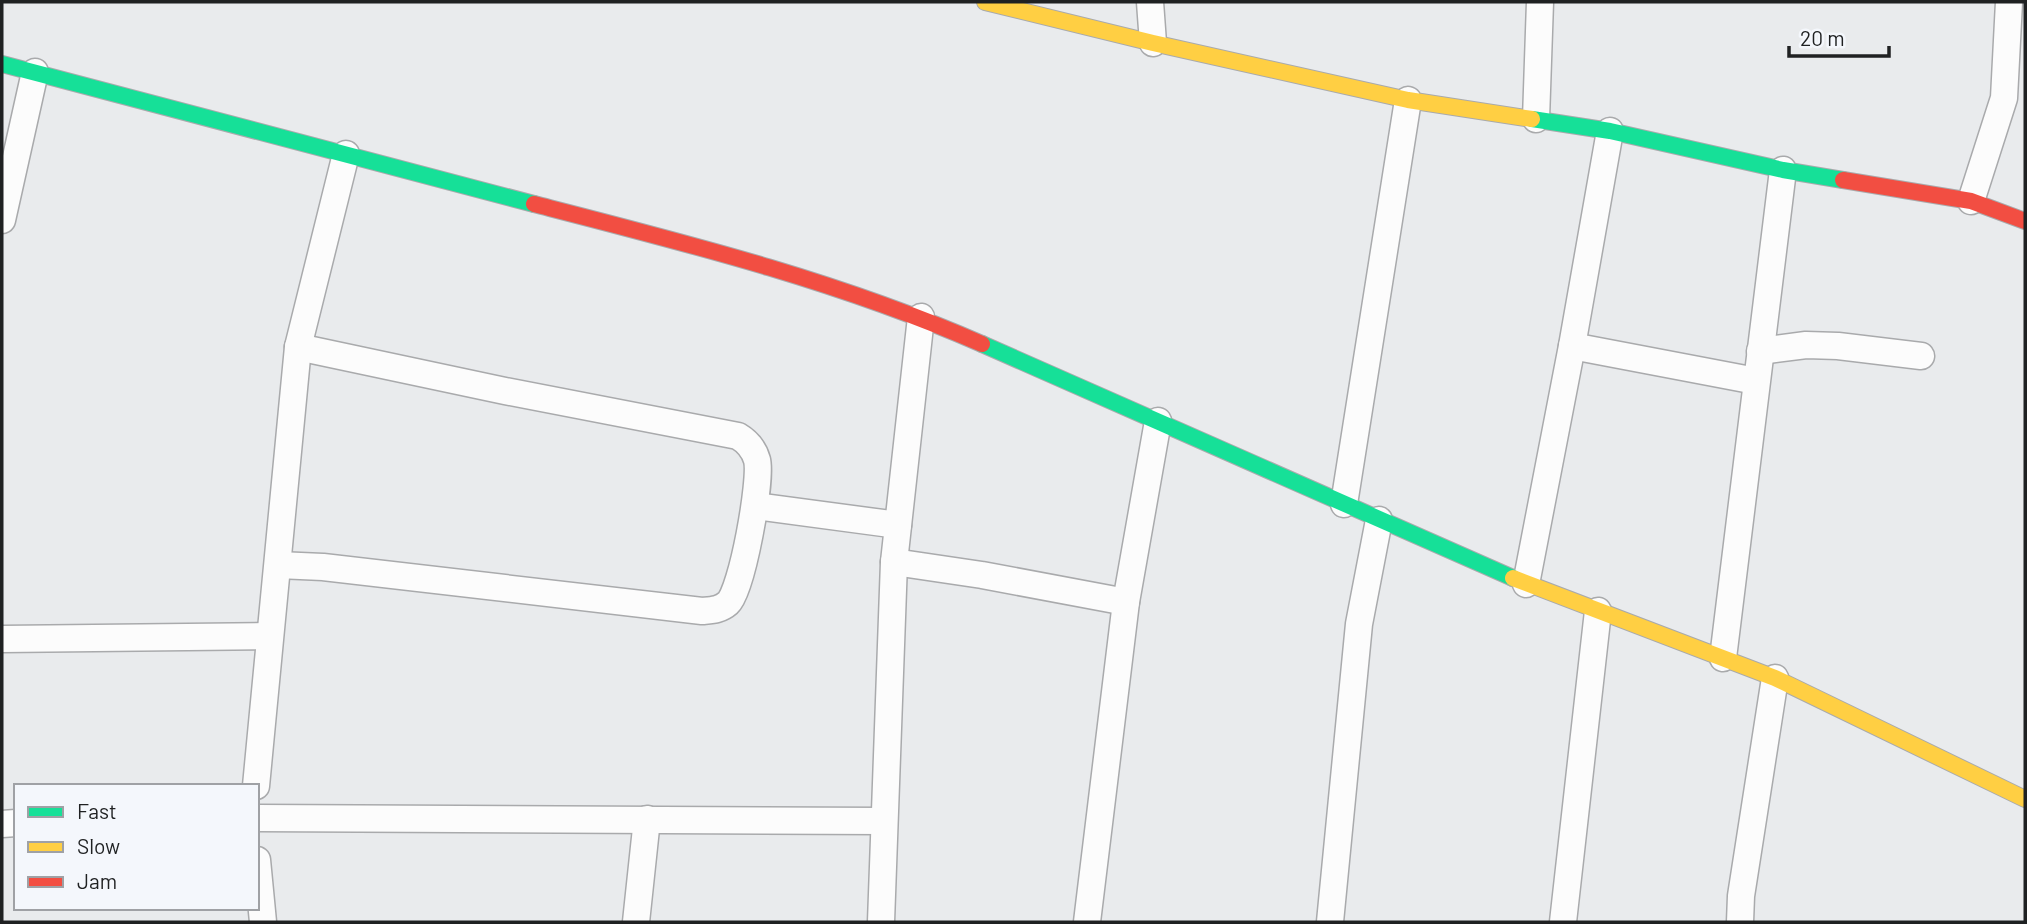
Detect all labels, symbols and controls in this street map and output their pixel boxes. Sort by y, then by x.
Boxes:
scale bar [1789,14,1889,58]
text: 20 m [1800,25,1845,50]
legend [14,784,259,910]
text: Fast [77,798,117,823]
text: Slow [77,833,120,858]
text: Jam [77,868,117,893]

